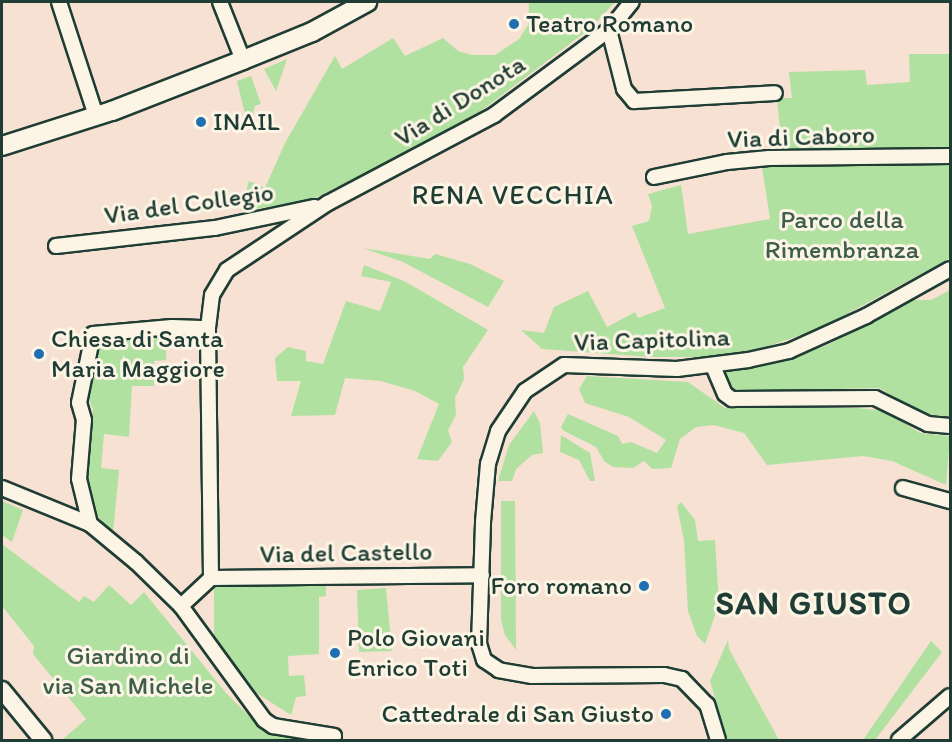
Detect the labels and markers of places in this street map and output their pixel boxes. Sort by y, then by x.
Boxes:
place label: Teatro Romano [526,8,692,40]
marker: Teatro Romano [507,17,521,31]
place label: INAIL [213,106,280,138]
marker: INAIL [194,115,208,129]
place label: Chiesa di Santa Maria Maggiore [51,323,224,384]
marker: Chiesa di Santa Maria Maggiore [32,347,46,361]
place label: Foro romano [491,570,632,602]
marker: Foro romano [637,579,651,593]
place label: Polo Giovani Enrico Toti [347,622,485,684]
marker: Polo Giovani Enrico Toti [328,646,342,660]
place label: Cattedrale di San Giusto [381,698,654,730]
marker: Cattedrale di San Giusto [659,707,673,721]

